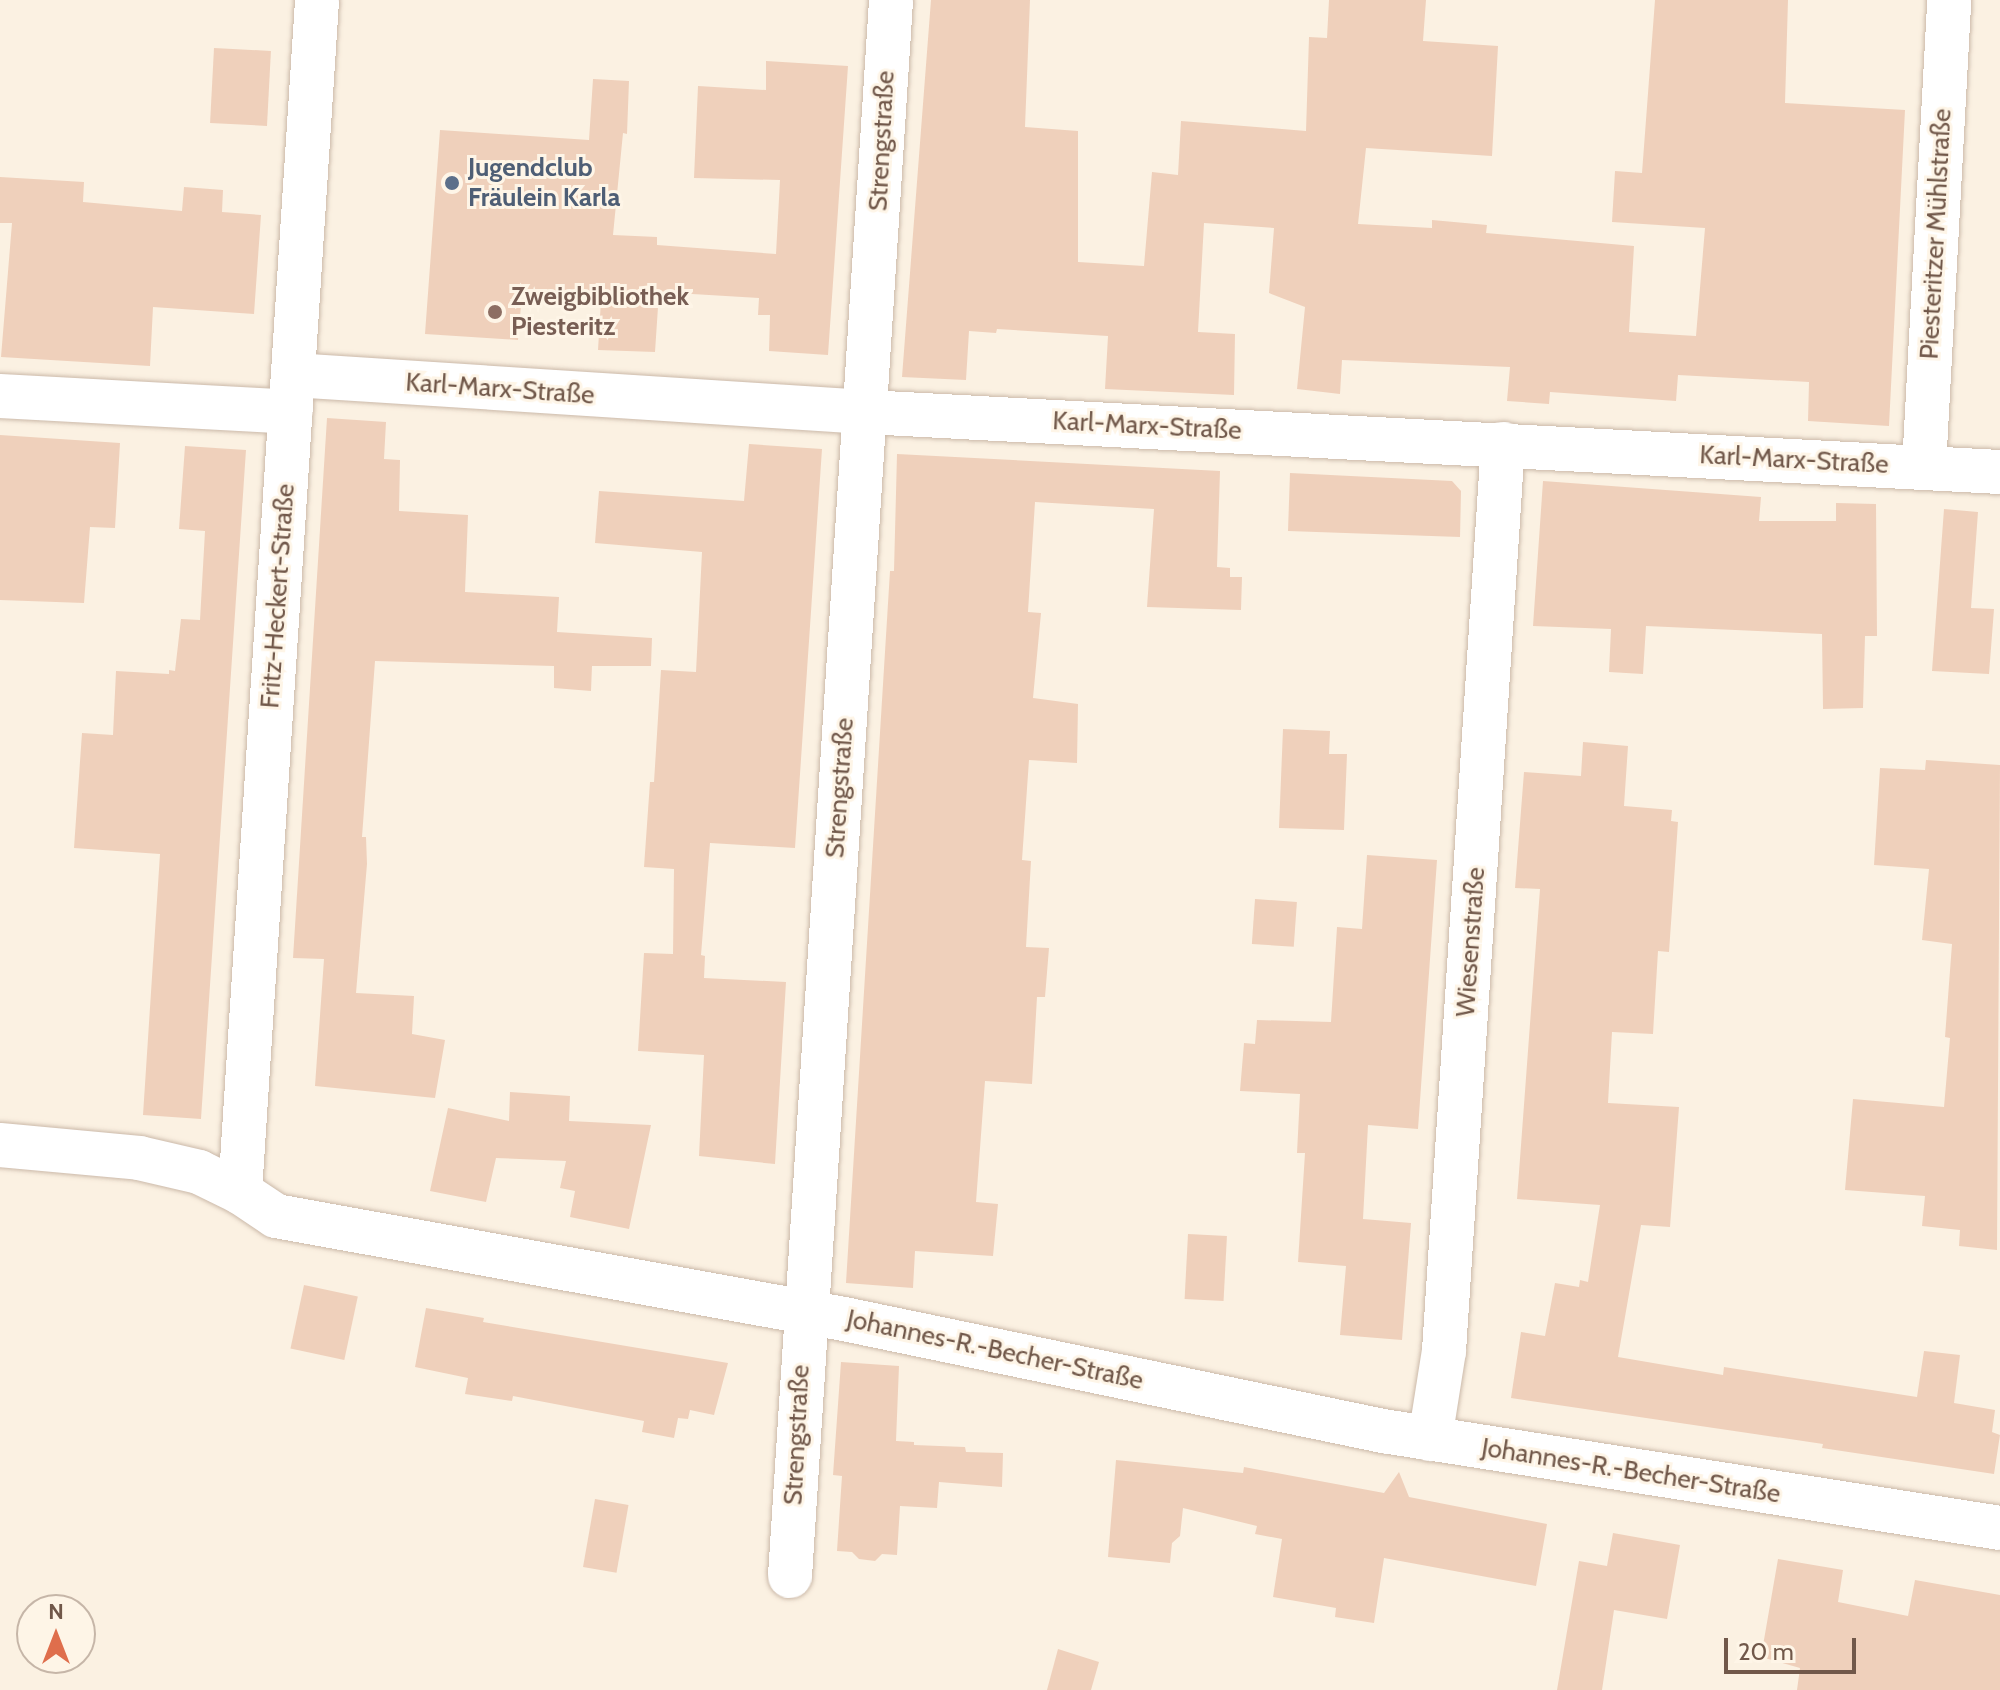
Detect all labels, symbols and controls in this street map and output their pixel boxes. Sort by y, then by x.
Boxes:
street label: Strengstraße [863,70,901,212]
street label: Piesteritzer Mühlstraße [1914,108,1958,360]
place label: Jugendclub Fräulein Karla [468,152,620,214]
marker: Jugendclub Fräulein Karla [443,174,461,192]
place label: Zweigbibliothek Piesteritz [511,281,689,342]
marker: Zweigbibliothek Piesteritz [486,303,504,321]
street label: Karl-Marx-Straße [405,367,595,411]
street label: Karl-Marx-Straße [1052,405,1242,447]
street label: Karl-Marx-Straße [1699,439,1889,481]
street label: Fritz-Heckert-Straße [255,483,301,709]
street label: Strengstraße [820,717,860,859]
street label: Wiesenstraße [1450,866,1492,1018]
street label: Johannes-R.-Becher-Straße [844,1303,1146,1397]
street label: Strengstraße [778,1364,816,1506]
street label: Johannes-R.-Becher-Straße [1479,1432,1783,1510]
north arrow [16,1594,96,1674]
text: N [48,1598,64,1625]
scale bar [1728,1622,1860,1672]
text: 20 m [1738,1637,1794,1666]

